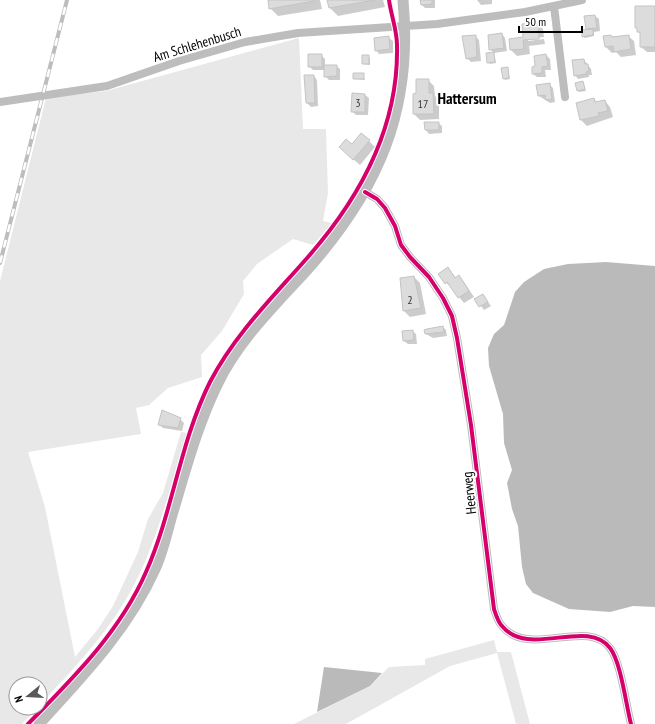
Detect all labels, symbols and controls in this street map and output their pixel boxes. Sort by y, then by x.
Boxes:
scale bar [519,8,582,34]
text: 50 m [525,14,546,29]
street label: Am Schlehenbusch [151,22,243,66]
district label: Hattersum [437,88,497,108]
house number: 3 [355,95,361,110]
house number: 17 [418,96,428,111]
house number: 2 [407,292,413,307]
street label: Heerweg [458,471,480,515]
north arrow [8,676,48,716]
text: N [11,694,26,704]

